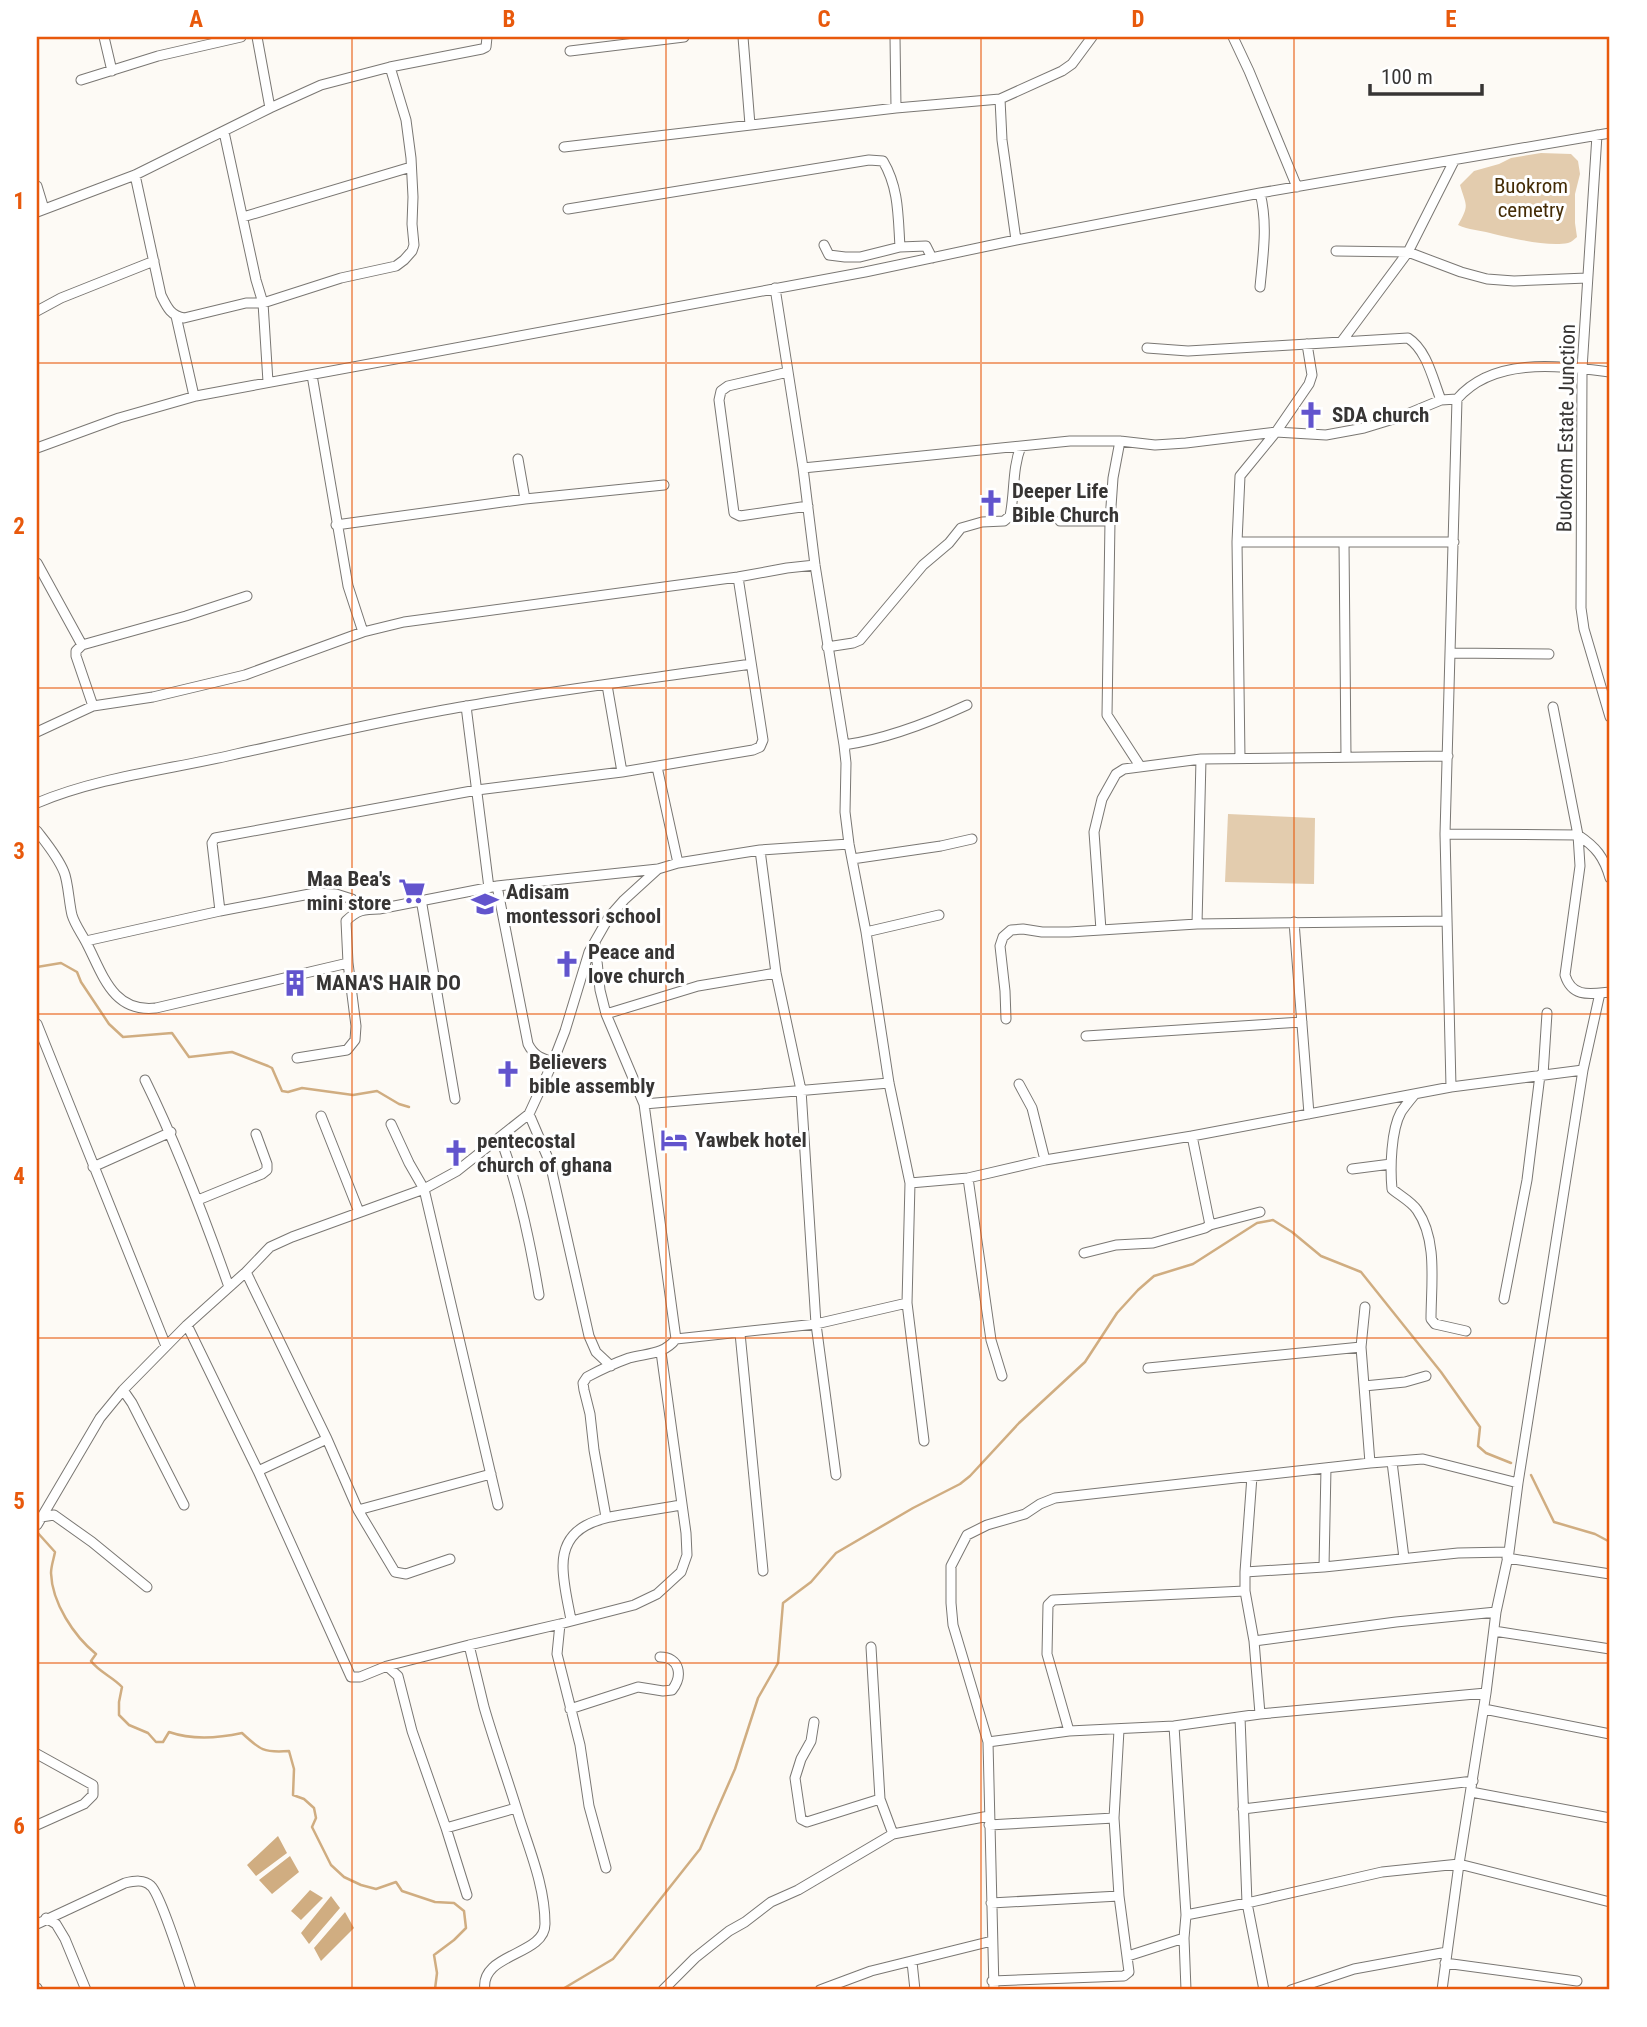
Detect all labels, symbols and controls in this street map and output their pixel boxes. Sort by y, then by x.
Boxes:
text: A [189,6,203,33]
text: B [503,6,515,33]
text: C [817,6,831,33]
text: D [1132,6,1145,33]
text: E [1445,6,1457,33]
scale bar [1370,52,1482,96]
text: 100 m [1381,65,1433,89]
park label: Buokrom cemetry [1494,174,1568,222]
text: 1 [13,188,25,215]
street label: Buokrom Estate Junction [1552,324,1580,532]
church icon: SDA church [1296,400,1326,430]
place label: SDA church [1332,403,1429,427]
place label: Deeper Life Bible Church [1012,479,1119,527]
church icon: Deeper Life Bible Church [976,488,1006,518]
text: 2 [13,513,25,540]
text: 3 [13,838,25,865]
place label: Maa Bea's mini store [307,867,391,915]
supermarket icon: Maa Bea's mini store [397,876,427,906]
place label: Adisam montessori school [506,880,661,928]
school or university icon: Adisam montessori school [470,889,500,919]
place label: Peace and love church [588,940,685,988]
church icon: Peace and love church [552,949,582,979]
building icon: MANA'S HAIR DO [280,968,310,998]
place label: MANA'S HAIR DO [316,971,461,995]
place label: Believers bible assembly [529,1050,656,1098]
church icon: Believers bible assembly [493,1059,523,1089]
hotel icon: Yawbek hotel [659,1125,689,1155]
place label: Yawbek hotel [695,1128,807,1152]
place label: pentecostal church of ghana [477,1129,612,1177]
church icon: pentecostal church of ghana [441,1138,471,1168]
text: 4 [13,1163,25,1190]
text: 5 [13,1488,25,1515]
text: 6 [13,1813,25,1840]

